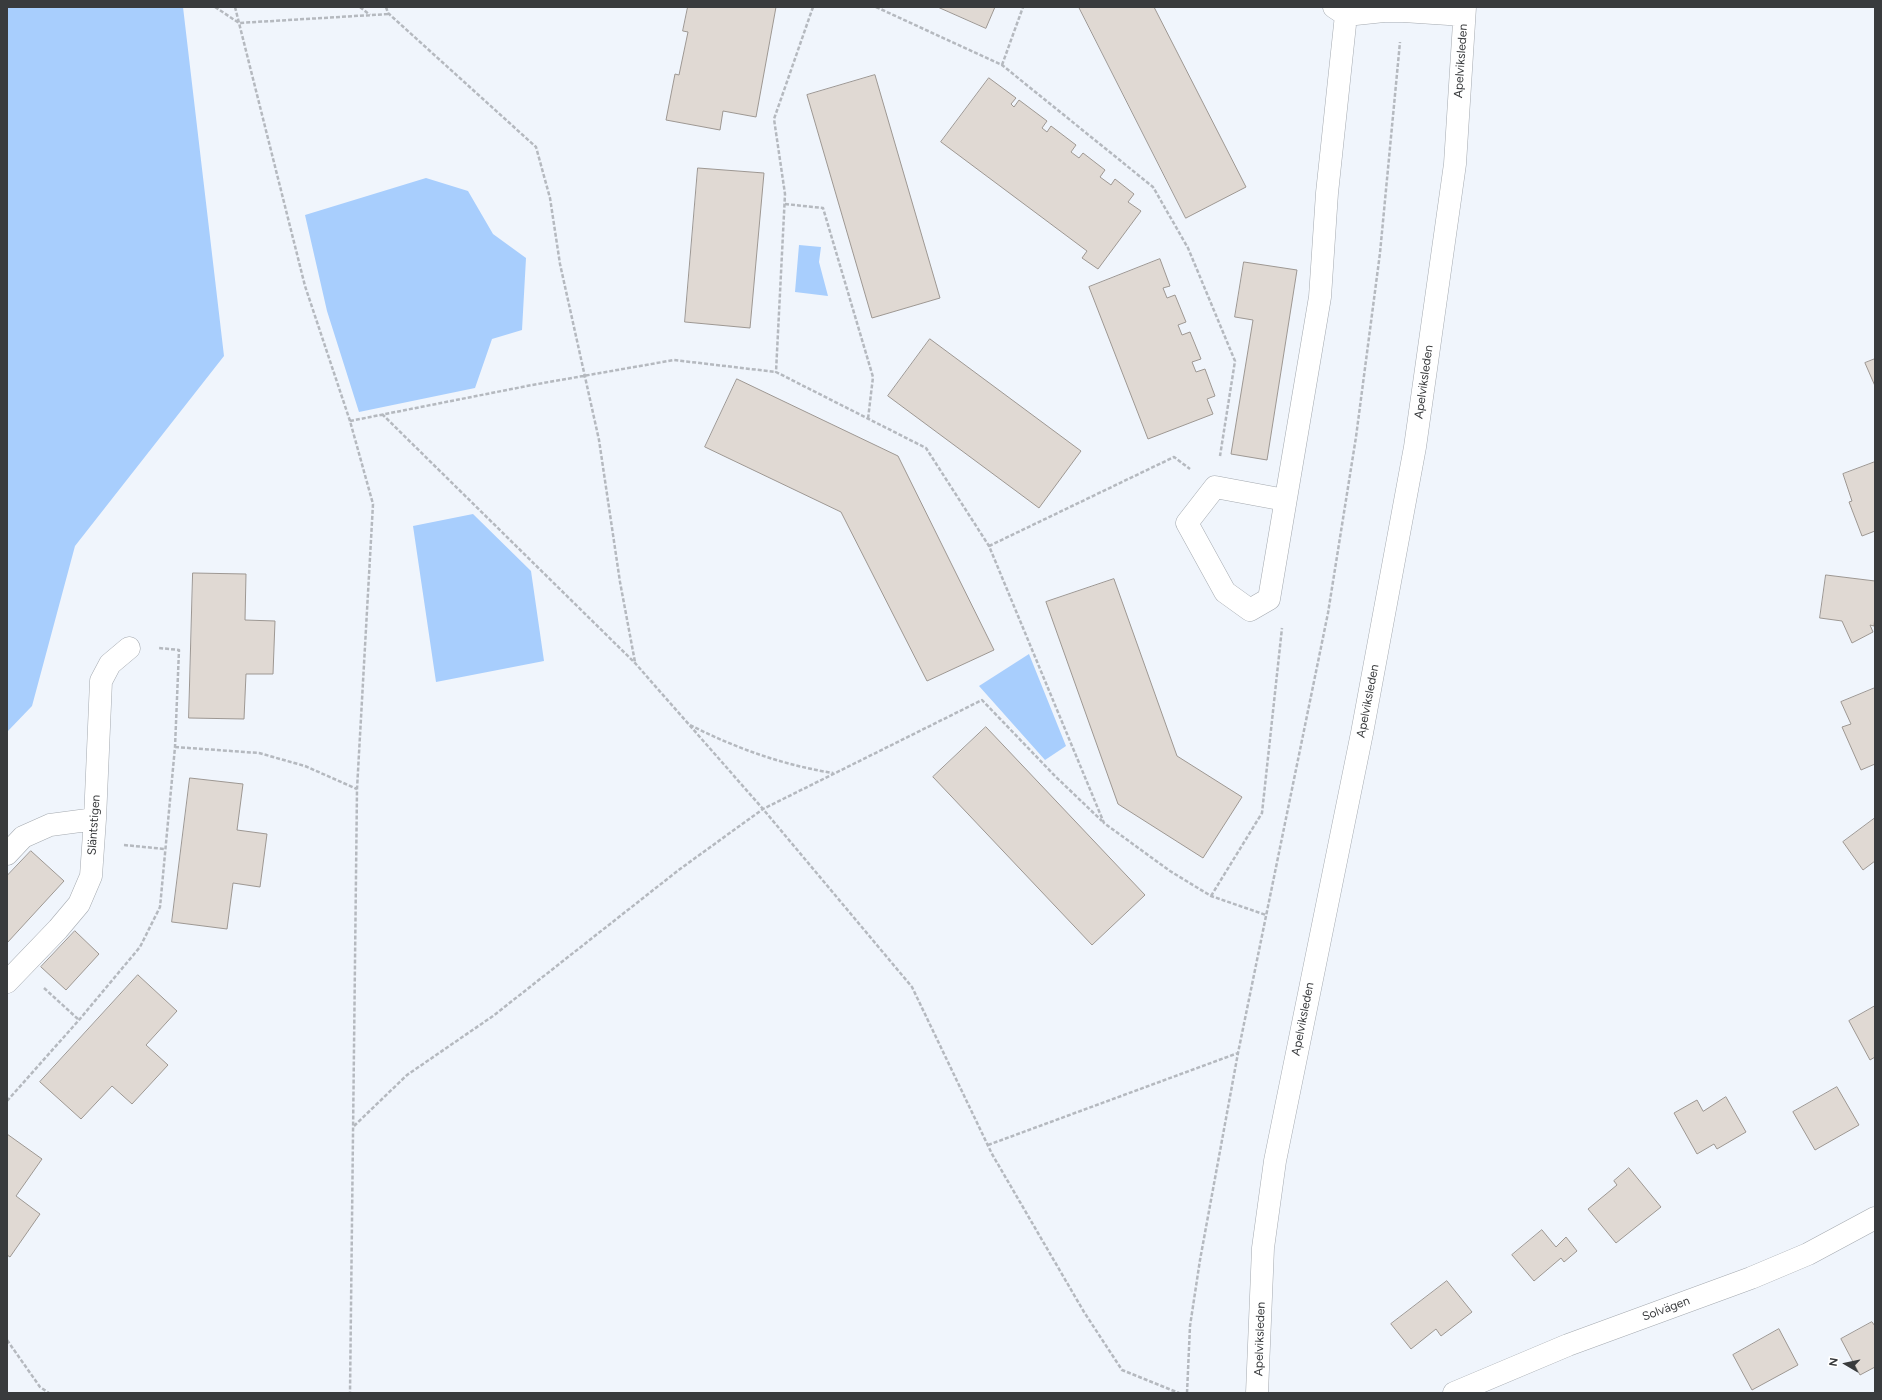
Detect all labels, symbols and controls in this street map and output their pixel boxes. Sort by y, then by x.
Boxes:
street label: Apelviksleden [1451,23,1471,99]
street label: Apelviksleden [1412,344,1436,420]
street label: Apelviksleden [1354,663,1382,739]
street label: Släntstigen [85,794,103,856]
street label: Apelviksleden [1289,981,1317,1057]
street label: Solvägen [1640,1294,1692,1324]
street label: Apelviksleden [1252,1302,1268,1376]
north arrow [1826,1344,1866,1384]
text: N [1827,1357,1841,1367]

